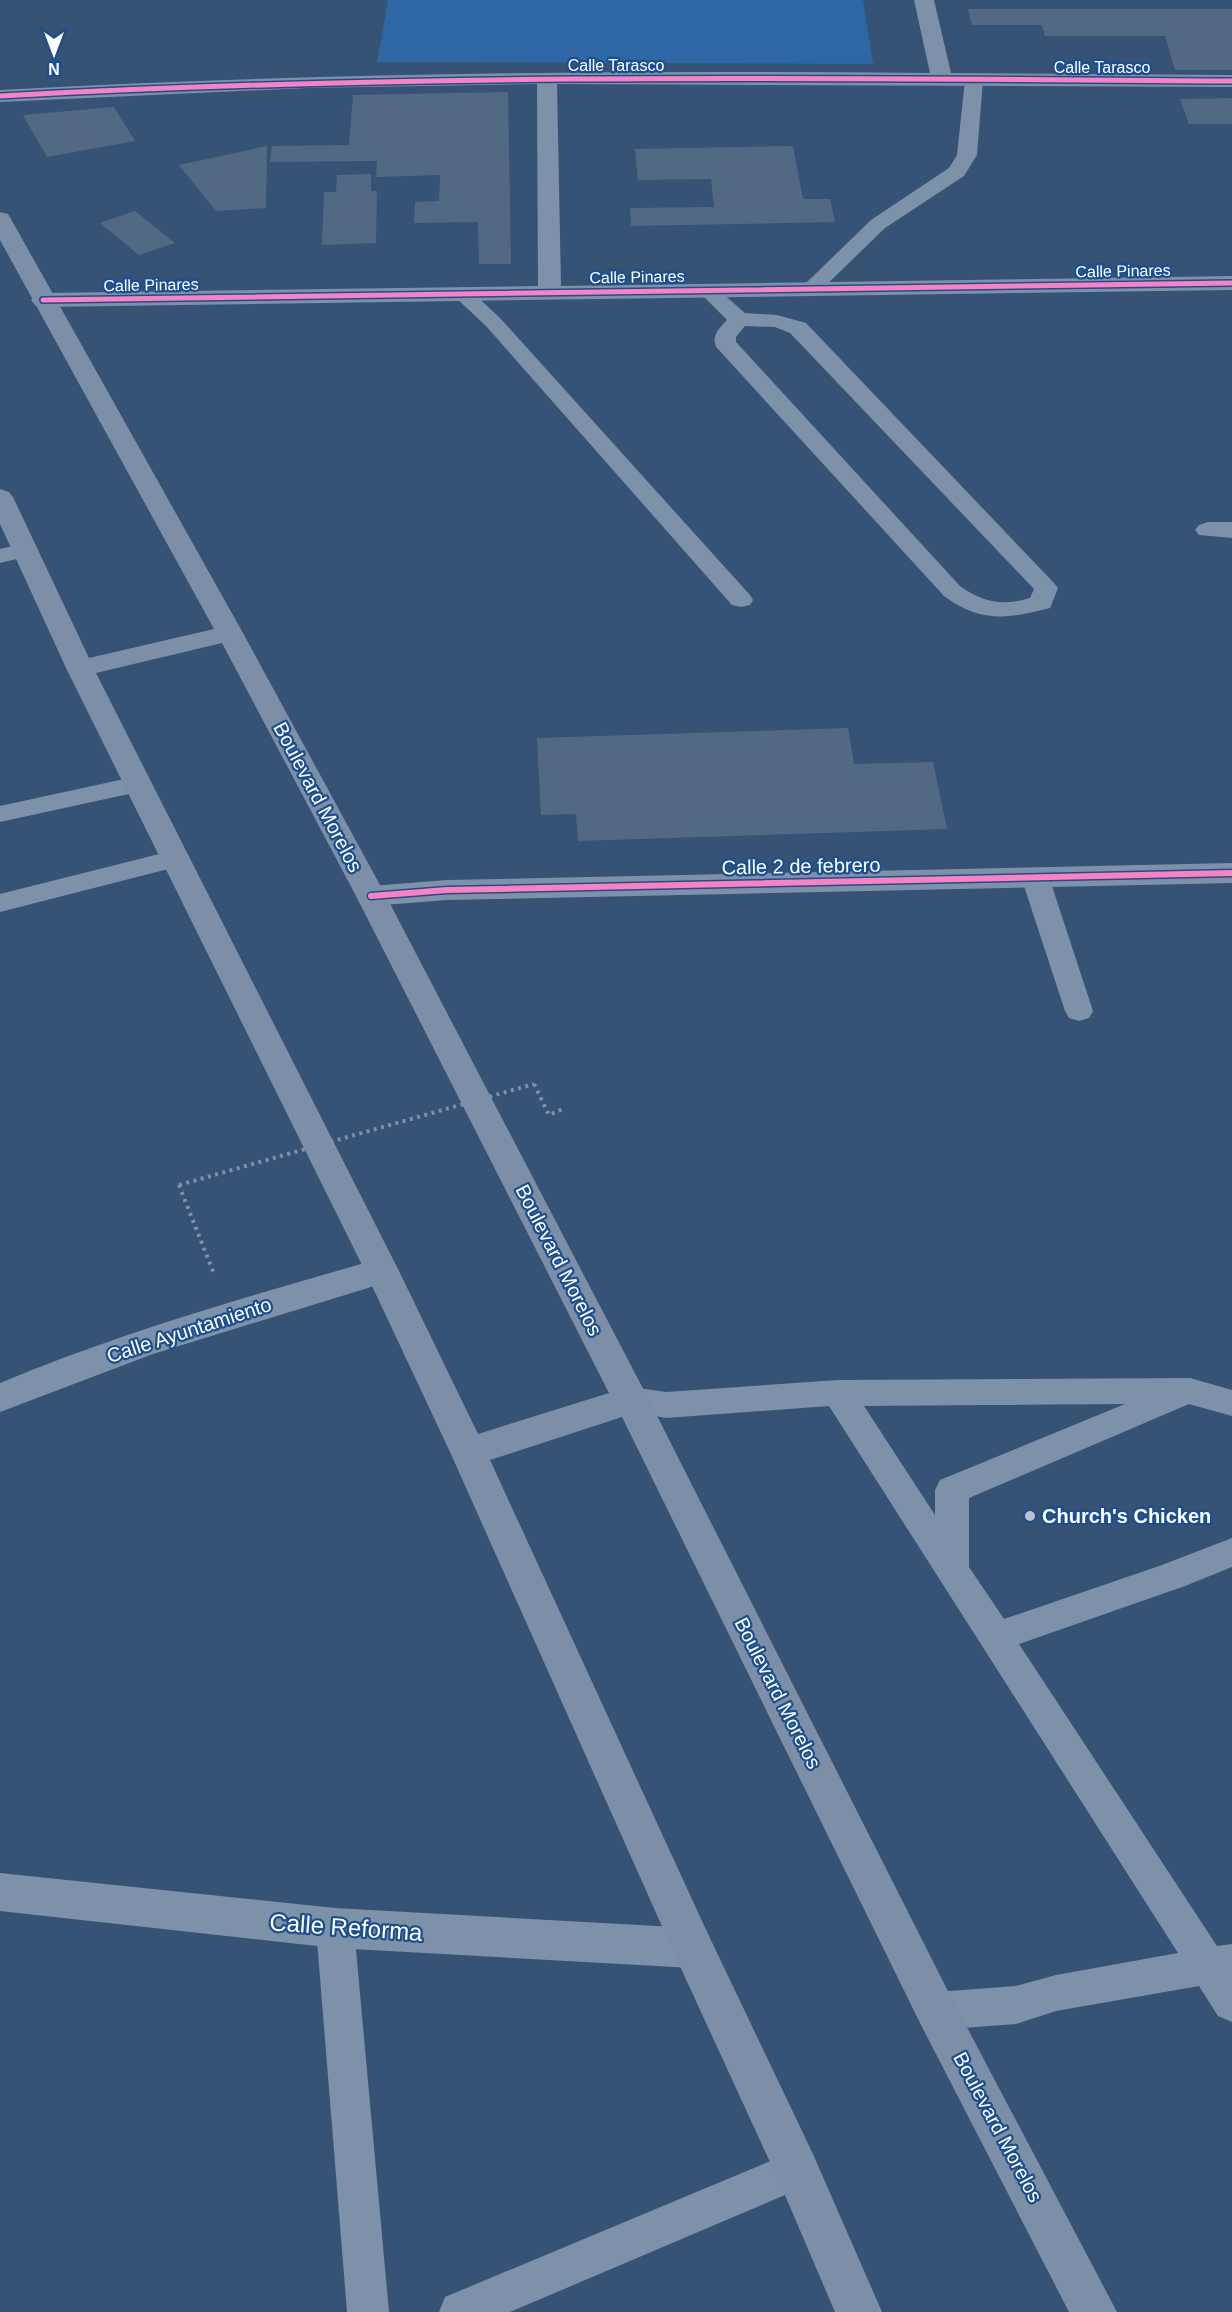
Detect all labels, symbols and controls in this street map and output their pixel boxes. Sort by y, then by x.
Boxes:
north arrow [24,24,84,84]
street label: Calle Tarasco [568,57,664,74]
street label: Calle Tarasco [1054,59,1150,76]
text: N [48,60,60,77]
street label: Calle Pinares [1075,262,1171,280]
street label: Calle Pinares [589,268,685,286]
street label: Calle Pinares [103,276,199,294]
street label: Boulevard Morelos [269,718,367,876]
street label: Calle 2 de febrero [721,854,881,878]
street label: Boulevard Morelos [511,1181,607,1339]
street label: Calle Ayuntamiento [104,1293,274,1367]
place label: Church's Chicken [1042,1505,1211,1527]
marker: Church's Chicken [1023,1509,1037,1523]
street label: Boulevard Morelos [730,1614,826,1772]
street label: Calle Reforma [269,1908,424,1946]
street label: Boulevard Morelos [949,2048,1047,2206]

